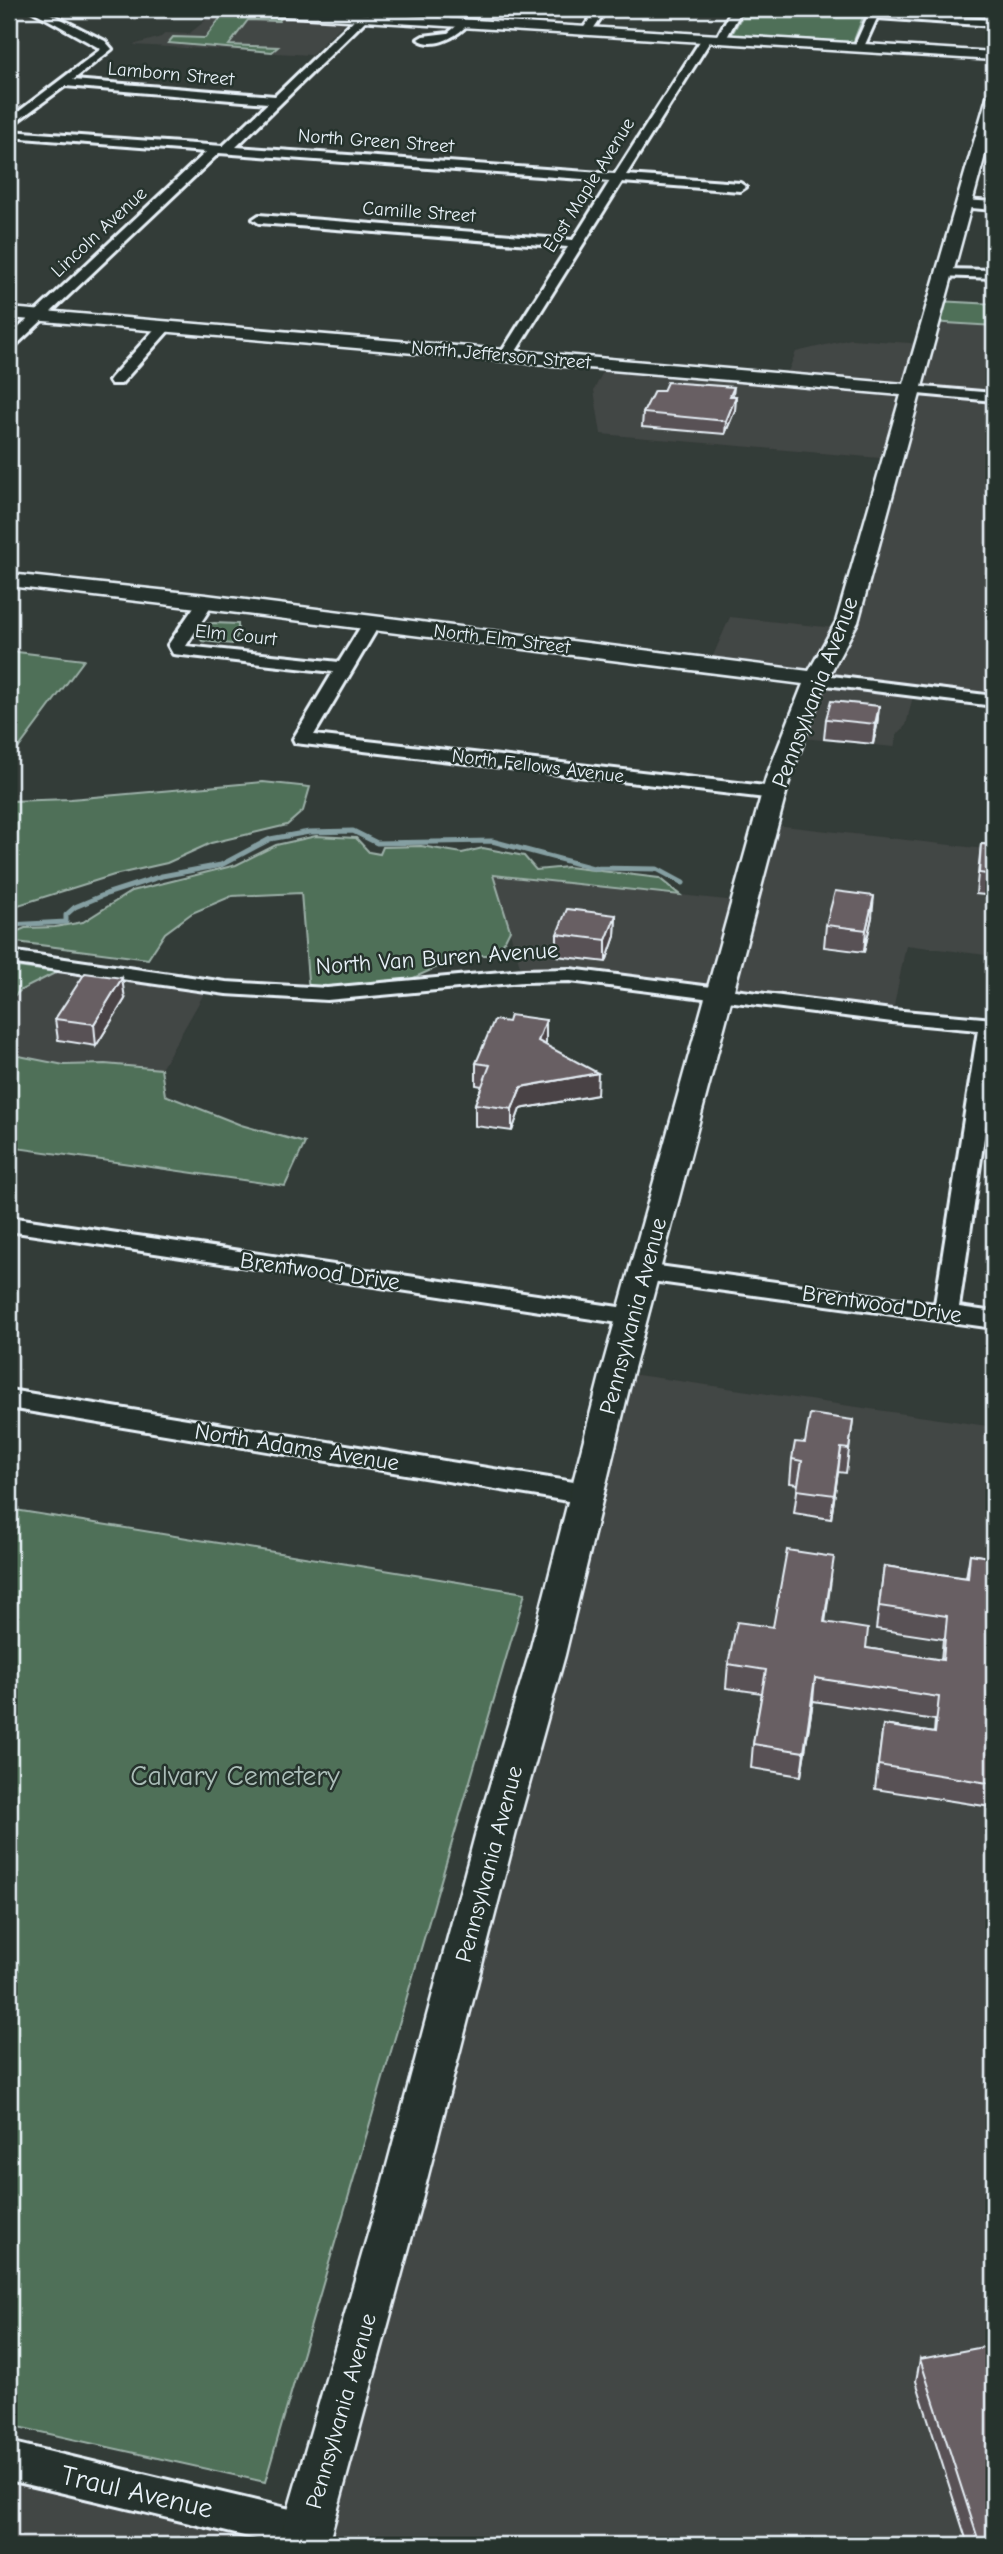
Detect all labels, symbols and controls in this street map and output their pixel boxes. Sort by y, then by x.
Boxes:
street label: Lamborn Street [107,58,236,91]
street label: East Maple Avenue [539,114,639,256]
street label: North Green Street [297,125,455,157]
street label: Lincoln Avenue [47,182,151,282]
street label: Camille Street [362,197,477,227]
street label: North Jefferson Street [410,336,592,374]
street label: Pennsylvania Avenue [766,593,864,791]
street label: Elm Court [194,620,279,650]
street label: North Elm Street [433,620,572,658]
street label: North Fellows Avenue [451,745,625,787]
street label: North Van Buren Avenue [315,936,559,980]
street label: Pennsylvania Avenue [594,1215,672,1417]
street label: Brentwood Drive [238,1246,402,1296]
street label: Brentwood Drive [800,1279,964,1329]
street label: North Adams Avenue [193,1417,401,1477]
park label: Calvary Cemetery [130,1760,340,1792]
street label: Pennsylvania Avenue [450,1763,528,1965]
street label: Pennsylvania Avenue [300,2310,382,2512]
street label: Traul Avenue [58,2459,216,2525]

